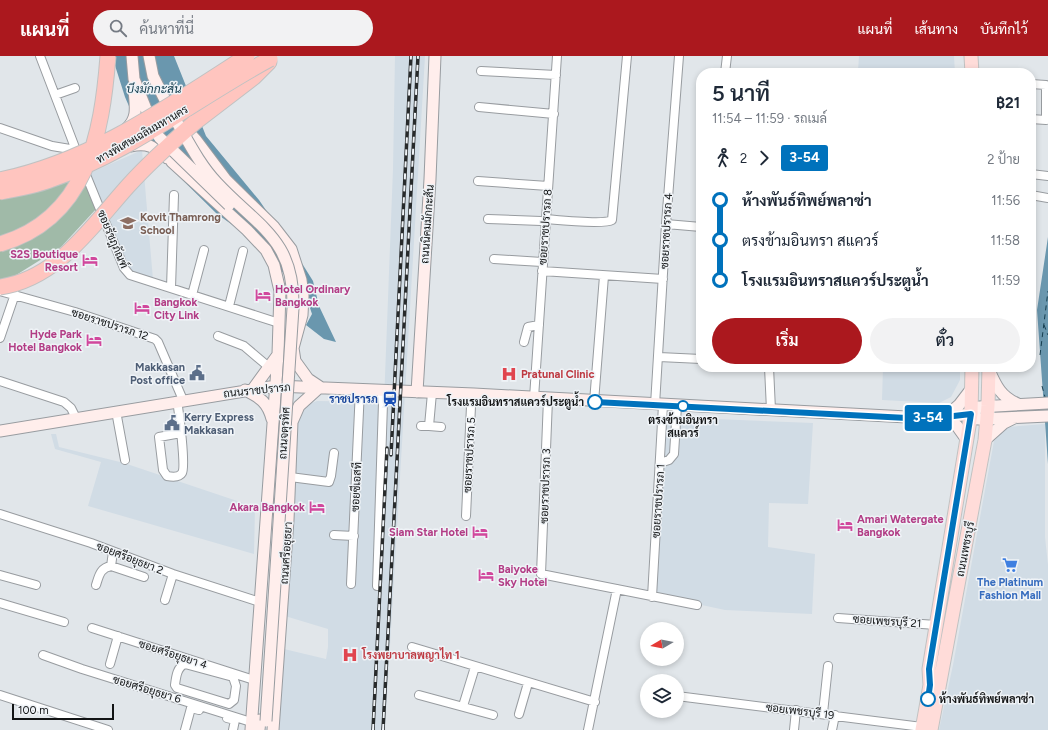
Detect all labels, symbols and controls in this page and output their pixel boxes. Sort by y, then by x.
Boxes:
search box [93,10,373,46]
icon: search [107,17,129,39]
text: แผนที่ [20,18,69,41]
text: ค้นหาที่นี่ [139,20,194,38]
text: แผนที่ [857,21,892,38]
text: เส้นทาง [914,21,958,38]
text: บันทึกไว้ [980,21,1028,38]
text: 5 นาที [712,80,770,107]
water label: บึงมักกะสัน [126,82,182,96]
text: ฿21 [996,94,1020,112]
street label: ทางพิเศษเฉลิมมหานคร [94,103,190,166]
text: 11:54 – 11:59 · รถเมล์ [712,111,827,126]
icon: walk [712,147,734,169]
icon: forward [753,147,775,169]
text: 3-54 [789,149,820,166]
text: 2 [740,151,747,166]
text: 2 ป้าย [987,152,1020,167]
street label: ถนนนิคมมักกะสัน [417,184,437,264]
street label: ซอยราชปรารภ 8 [536,188,555,266]
street label: ซอยราชปรารภ 4 [658,192,675,270]
text: ห้างพันธ์ทิพย์พลาซ่า [742,192,872,210]
text: 11:56 [991,193,1020,208]
street label: ซอยรัชฎภัณฑ์ [94,207,132,271]
place label: Kovit Thamrong School [140,211,221,237]
school or university icon: Kovit Thamrong School [119,214,137,232]
text: ตรงข้ามอินทรา สแควร์ [742,232,878,250]
text: 11:58 [991,233,1020,248]
place label: S2S Boutique Resort [10,248,79,274]
hotel icon: S2S Boutique Resort [81,251,99,269]
text: โรงแรมอินทราสแควร์ประตูน้ำ [742,272,929,290]
text: 11:59 [991,273,1020,288]
place label: Hotel Ordinary Bangkok [275,283,351,309]
hotel icon: Hotel Ordinary Bangkok [254,286,272,304]
place label: Bangkok City Link [154,296,199,322]
hotel icon: Bangkok City Link [133,299,151,317]
street label: ซอยราชปรารภ 12 [70,306,150,343]
button: เริ่ม [712,318,862,364]
button: ตั๋ว [870,318,1020,364]
place label: Hyde Park Hotel Bangkok [8,328,82,354]
hotel icon: Hyde Park Hotel Bangkok [85,331,103,349]
place label: Makkasan Post office [130,361,185,387]
public building icon: Makkasan Post office [188,364,206,382]
hospital icon: Pratunal Clinic [500,365,518,383]
place label: Pratunal Clinic [521,368,594,381]
street label: ถนนราชปรารภ [223,380,291,401]
station icon: ราชปรารภ [381,390,399,408]
place label: โรงแรมอินทราสแควร์ประตูน้ำ [446,391,584,410]
place label: ราชปรารภ [329,393,378,406]
marker: โรงแรมอินทราสแควร์ประตูน้ำ [587,394,603,410]
marker: ตรงข้ามอินทรา สแควร์ [677,400,689,412]
line badge: 3-54 [900,405,956,431]
street label: ถนนจตุรทิศ [276,406,295,460]
text: 3-54 [913,409,943,426]
place label: Kerry Express Makkasan [184,411,254,437]
place label: ตรงข้ามอินทรา สแควร์ [648,412,718,440]
public building icon: Kerry Express Makkasan [163,414,181,432]
street label: ซอยราชปรารภ 5 [461,417,478,493]
street label: ซอยราชปรารภ 3 [538,448,553,524]
street label: ซอยซีเอสที [347,462,364,512]
street label: ซอยราชปรารภ 1 [649,464,668,538]
hotel icon: Akara Bangkok [308,498,326,516]
place label: Akara Bangkok [230,501,305,514]
place label: Amari Watergate Bangkok [857,513,944,539]
hotel icon: Amari Watergate Bangkok [836,516,854,534]
street label: ถนนเพชรบุรี [952,520,979,578]
street label: ถนนศรีอยุธยา [276,521,297,585]
hotel icon: Siam Star Hotel [471,523,489,541]
place label: Siam Star Hotel [389,526,468,539]
street label: ซอยศรีอยุธยา 2 [94,538,166,579]
supermarket icon: The Platinum Fashion Mall [1001,556,1019,574]
place label: Baiyoke Sky Hotel [498,563,548,589]
hotel icon: Baiyoke Sky Hotel [477,566,495,584]
place label: The Platinum Fashion Mall [977,576,1043,602]
street label: ซอยเพชรบุรี 21 [852,611,922,632]
north arrow [640,622,684,666]
map controls [640,622,684,718]
street label: ซอยศรีอยุธยา 4 [136,635,210,674]
hospital icon: โรงพยาบาลพญาไท 1 [341,646,359,664]
place label: โรงพยาบาลพญาไท 1 [361,647,460,662]
street label: ซอยศรีอยุธยา 6 [111,671,183,708]
button: layers [640,674,684,718]
marker: ห้างพันธ์ทิพย์พลาซ่า [920,691,936,707]
place label: ห้างพันธ์ทิพย์พลาซ่า [939,691,1034,706]
street label: ซอยเพชรบุรี 19 [765,699,835,724]
scale bar [12,702,114,721]
text: 100 m [18,704,49,717]

